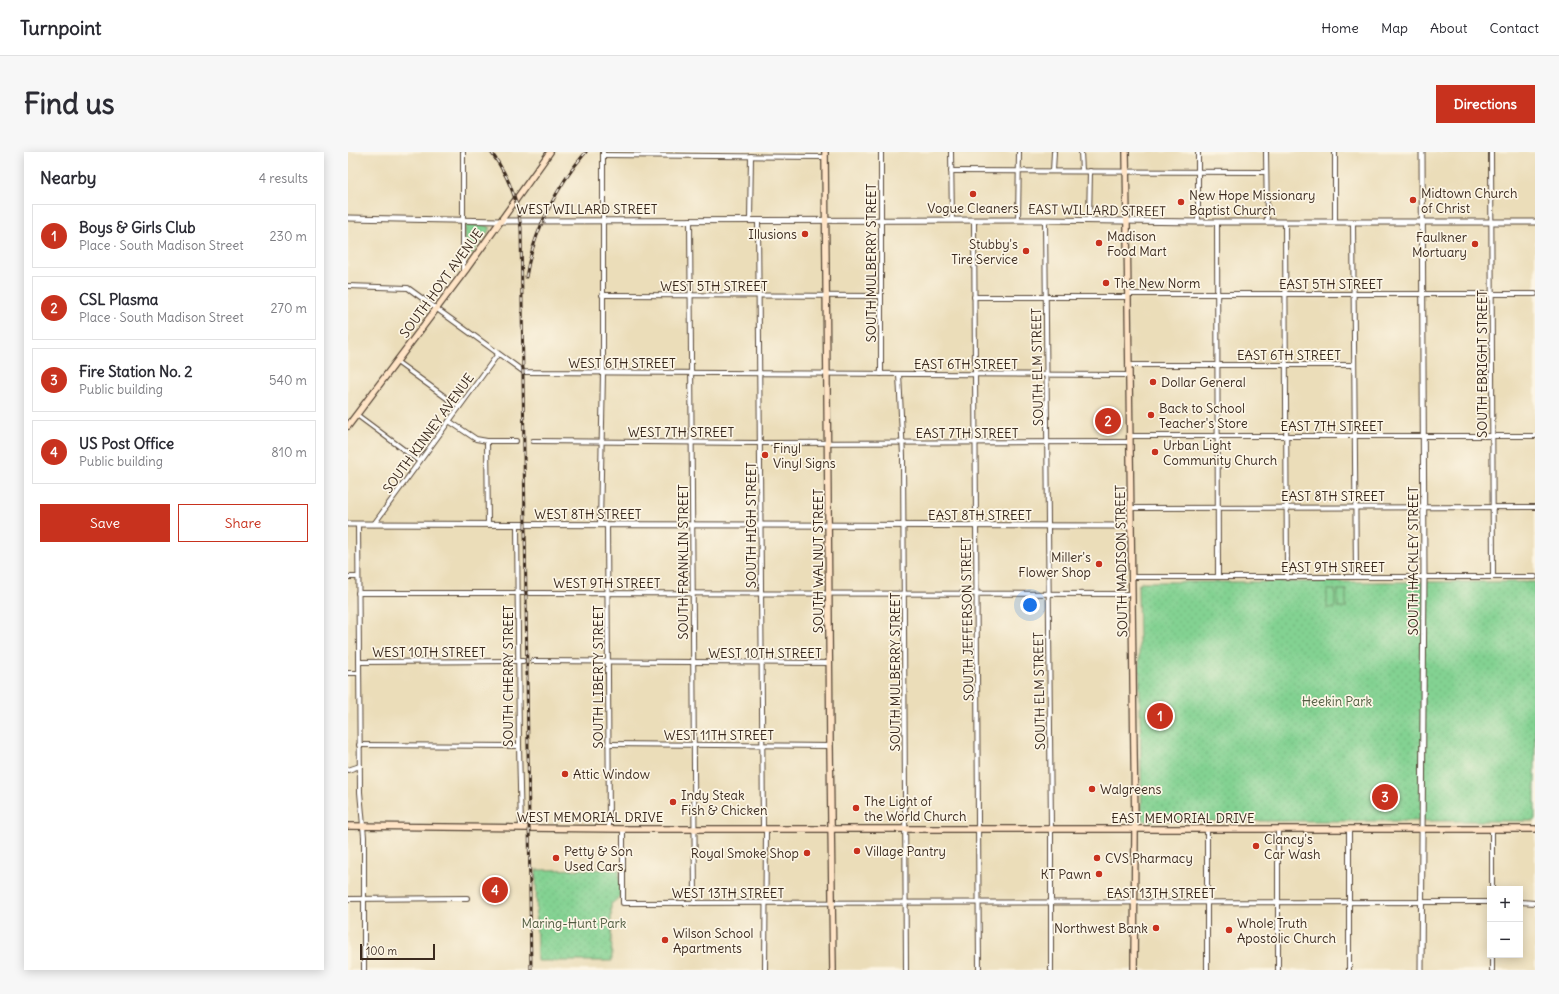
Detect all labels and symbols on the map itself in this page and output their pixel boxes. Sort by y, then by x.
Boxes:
street label: SOUTH MULBERRY STREET [863,183,880,343]
place label: Midtown Church of Christ [1421,185,1518,217]
place label: New Hope Missionary Baptist Church [1189,187,1315,219]
marker: Vogue Cleaners [968,189,978,199]
marker: Midtown Church of Christ [1408,195,1418,205]
marker: New Hope Missionary Baptist Church [1176,197,1186,207]
place label: Vogue Cleaners [927,200,1019,217]
street label: WEST WILLARD STREET [516,201,658,218]
street label: EAST WILLARD STREET [1028,201,1166,220]
street label: SOUTH HOYT AVENUE [396,225,487,341]
place label: Illusions [748,226,797,243]
place label: Madison Food Mart [1107,228,1167,260]
marker: Illusions [800,229,810,239]
place label: Faulkner Mortuary [1412,229,1468,261]
place label: Stubby's Tire Service [951,236,1018,268]
marker: Madison Food Mart [1094,238,1104,248]
marker: Faulkner Mortuary [1470,239,1480,249]
marker: Stubby's Tire Service [1021,246,1031,256]
place label: The New Norm [1114,275,1200,292]
street label: EAST 5TH STREET [1279,276,1383,293]
street label: WEST 5TH STREET [660,278,768,295]
marker: The New Norm [1101,278,1111,288]
street label: SOUTH EBRIGHT STREET [1474,290,1491,438]
street label: SOUTH ELM STREET [1028,308,1047,426]
street label: EAST 6TH STREET [1237,347,1341,364]
street label: WEST 6TH STREET [568,355,676,372]
street label: EAST 6TH STREET [914,356,1018,373]
street label: SOUTH KINNEY AVENUE [379,370,478,497]
place label: Dollar General [1161,374,1246,391]
marker: Dollar General [1148,377,1158,387]
place label: Back to School Teacher's Store [1159,400,1248,432]
pin: 2 [1095,406,1121,436]
marker: Back to School Teacher's Store [1146,410,1156,420]
street label: EAST 7TH STREET [1280,418,1384,435]
street label: WEST 7TH STREET [628,424,734,441]
street label: EAST 7TH STREET [915,425,1019,442]
place label: Urban Light Community Church [1163,437,1278,469]
place label: Finyl Vinyl Signs [773,440,836,472]
marker: Urban Light Community Church [1150,447,1160,457]
marker: Finyl Vinyl Signs [760,450,770,460]
street label: SOUTH HIGH STREET [743,462,760,588]
street label: SOUTH FRANKLIN STREET [675,484,692,640]
street label: SOUTH MADISON STREET [1112,484,1131,637]
street label: SOUTH HACKLEY STREET [1405,486,1422,635]
street label: EAST 8TH STREET [1281,488,1385,505]
street label: SOUTH WALNUT STREET [810,489,827,633]
street label: WEST 8TH STREET [534,506,642,523]
street label: EAST 8TH STREET [928,507,1032,524]
street label: SOUTH JEFFERSON STREET [958,537,977,701]
place label: Miller's Flower Shop [1018,549,1091,581]
marker: Miller's Flower Shop [1094,559,1104,569]
street label: EAST 9TH STREET [1281,559,1385,576]
street label: WEST 9TH STREET [553,575,661,592]
street label: SOUTH MULBERRY STREET [887,592,904,752]
your location [1020,595,1040,615]
street label: SOUTH CHERRY STREET [500,605,517,747]
street label: SOUTH LIBERTY STREET [590,605,607,749]
street label: SOUTH ELM STREET [1030,632,1049,750]
street label: WEST 10TH STREET [372,644,486,661]
street label: WEST 10TH STREET [708,645,822,662]
park label: Heekin Park [1302,693,1373,710]
pin: 1 [1147,701,1173,731]
street label: WEST 11TH STREET [664,727,774,744]
place label: Attic Window [573,766,650,783]
marker: Attic Window [560,769,570,779]
place label: Walgreens [1100,781,1161,798]
pin: 3 [1372,782,1398,812]
marker: Walgreens [1087,784,1097,794]
place label: Indy Steak Fish & Chicken [681,787,768,819]
place label: The Light of the World Church [864,793,967,825]
marker: Indy Steak Fish & Chicken [668,797,678,807]
marker: The Light of the World Church [851,803,861,813]
street label: WEST MEMORIAL DRIVE [517,809,664,826]
street label: EAST MEMORIAL DRIVE [1111,810,1255,827]
place label: Clancy's Car Wash [1264,831,1321,863]
marker: Clancy's Car Wash [1251,841,1261,851]
place label: Petty & Son Used Cars [564,843,633,875]
place label: Village Pantry [865,843,946,860]
place label: Royal Smoke Shop [691,845,799,862]
marker: Village Pantry [852,846,862,856]
marker: Royal Smoke Shop [802,848,812,858]
place label: CVS Pharmacy [1105,850,1193,867]
marker: Petty & Son Used Cars [551,853,561,863]
marker: CVS Pharmacy [1092,853,1102,863]
place label: KT Pawn [1040,866,1091,883]
marker: KT Pawn [1094,869,1104,879]
pin: 4 [482,875,508,905]
street label: WEST 13TH STREET [672,885,784,902]
street label: EAST 13TH STREET [1106,885,1216,902]
park label: Maring-Hunt Park [521,915,627,932]
place label: Whole Truth Apostolic Church [1237,915,1337,947]
place label: Northwest Bank [1054,920,1148,937]
marker: Northwest Bank [1151,923,1161,933]
place label: Wilson School Apartments [673,925,753,957]
marker: Whole Truth Apostolic Church [1224,925,1234,935]
marker: Wilson School Apartments [660,935,670,945]
scale bar [360,942,435,961]

